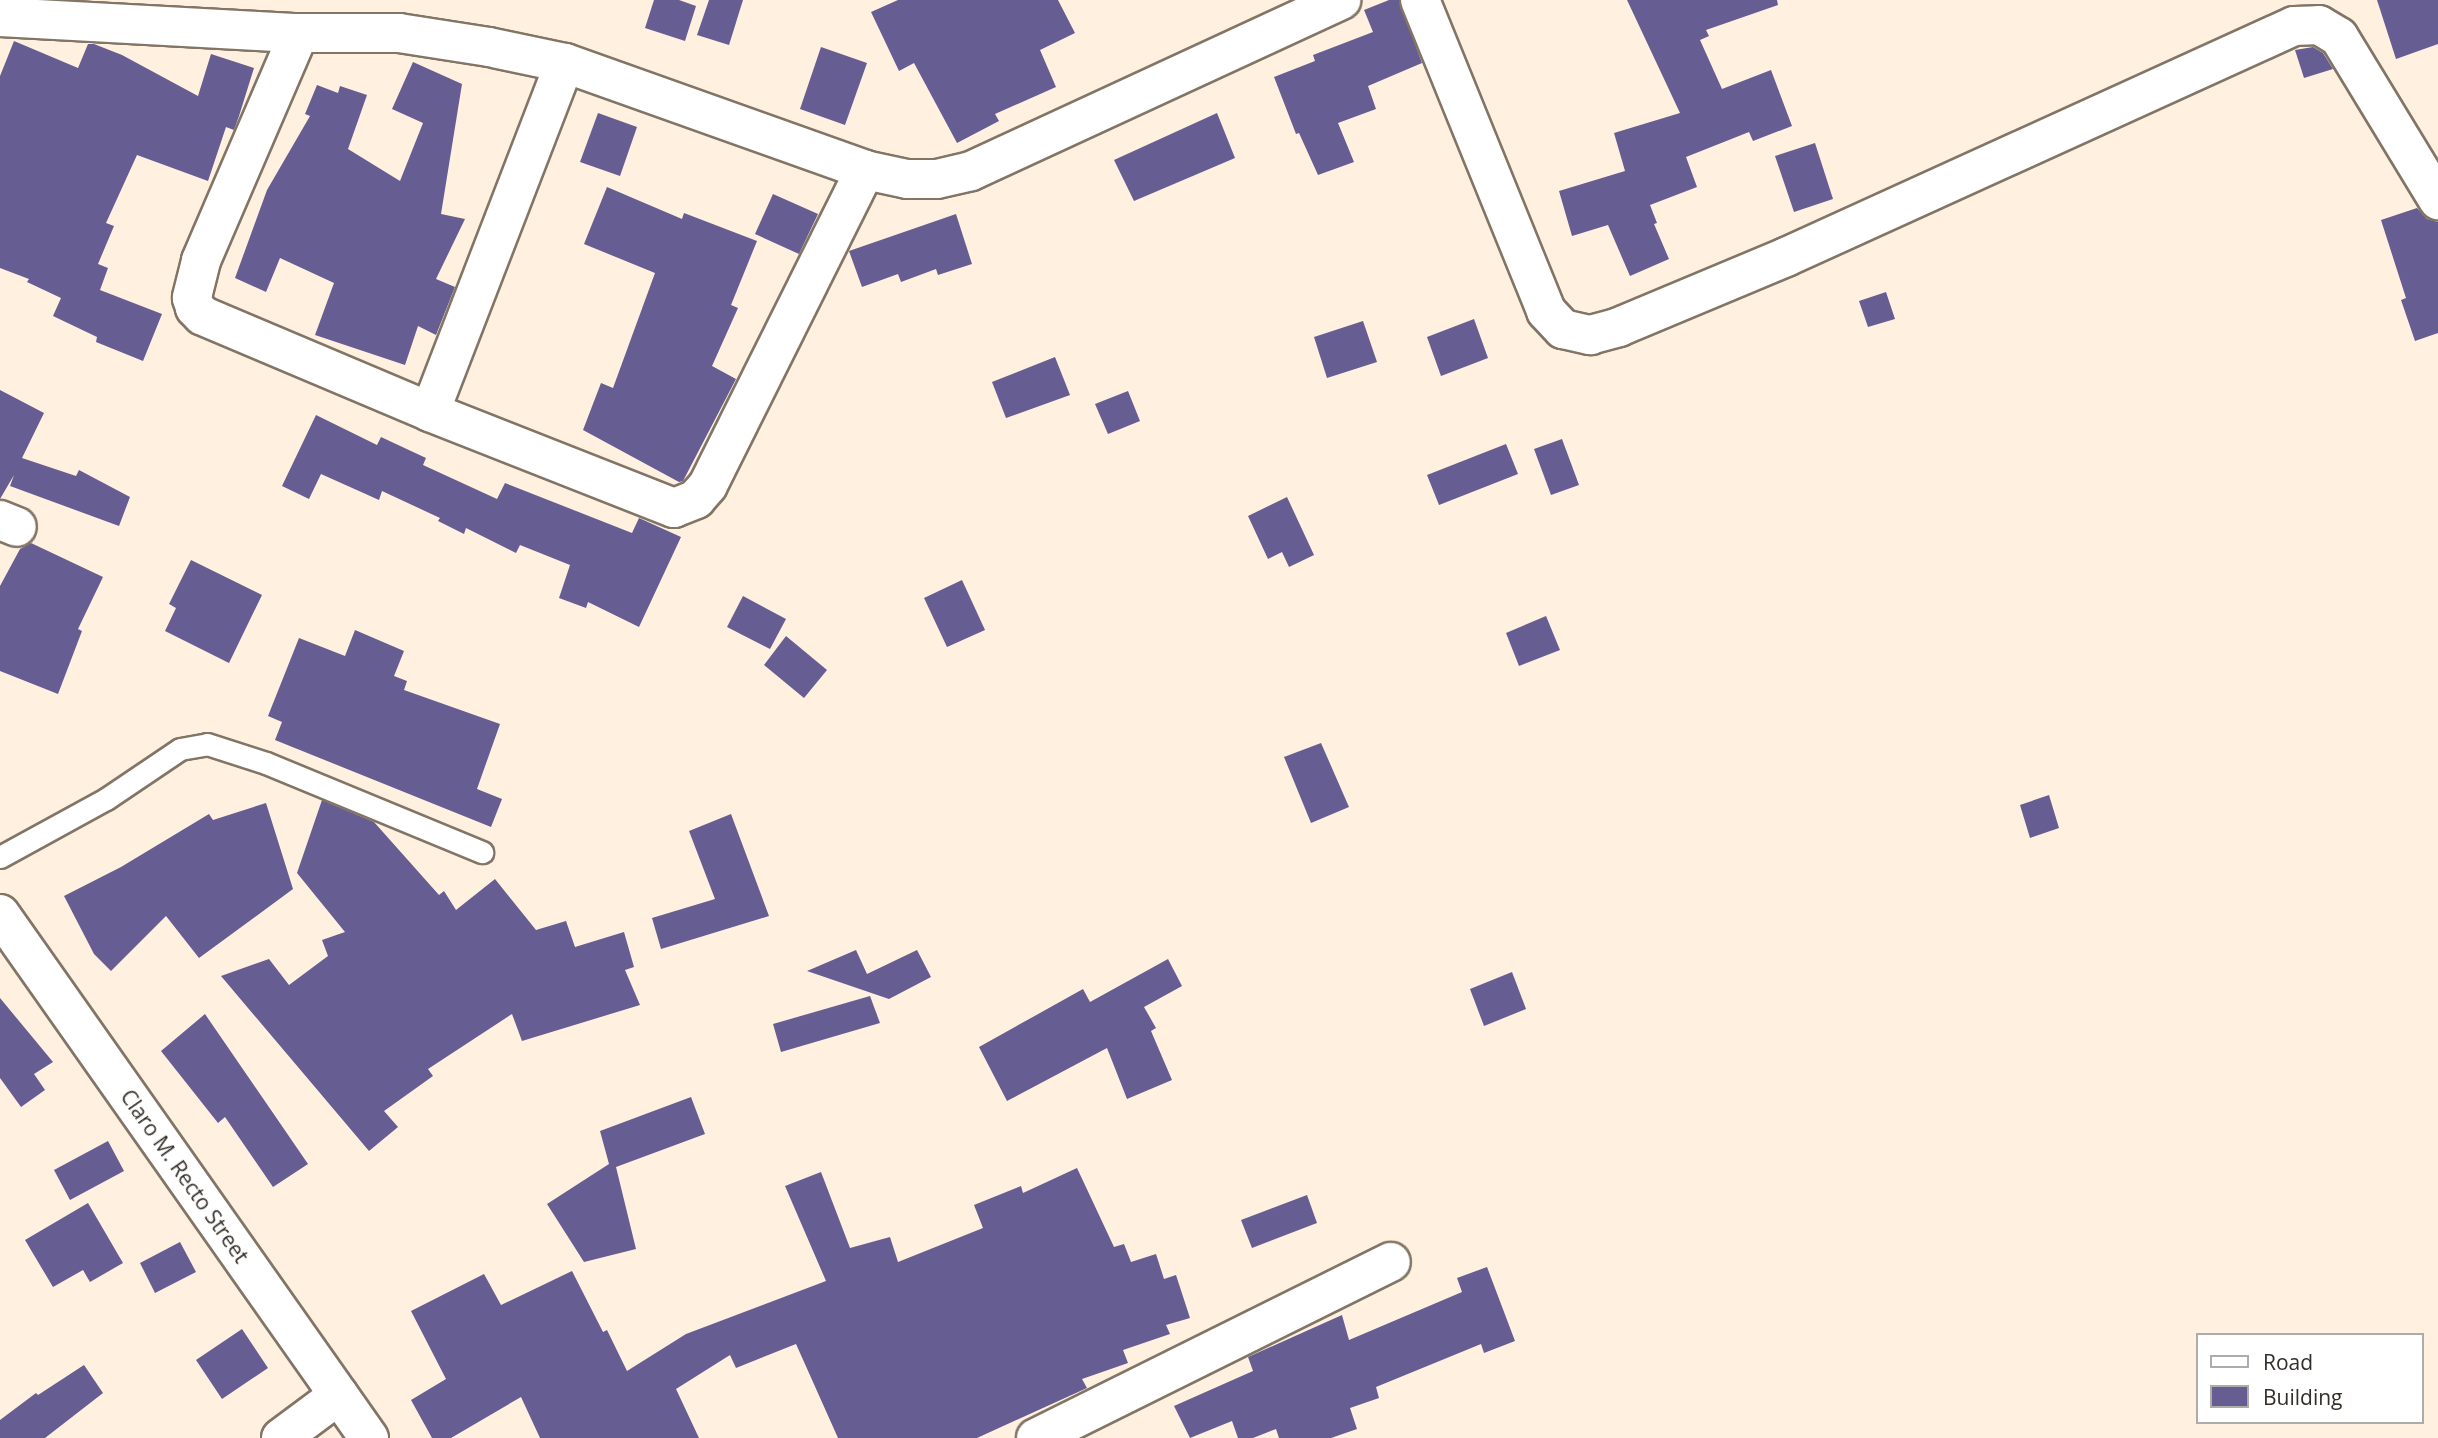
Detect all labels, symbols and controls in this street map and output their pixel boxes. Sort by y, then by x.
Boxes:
street label: Claro M. Recto Street [116,1084,254,1268]
legend [2196,1333,2424,1424]
text: Road [2263,1348,2313,1376]
text: Building [2263,1383,2342,1411]

